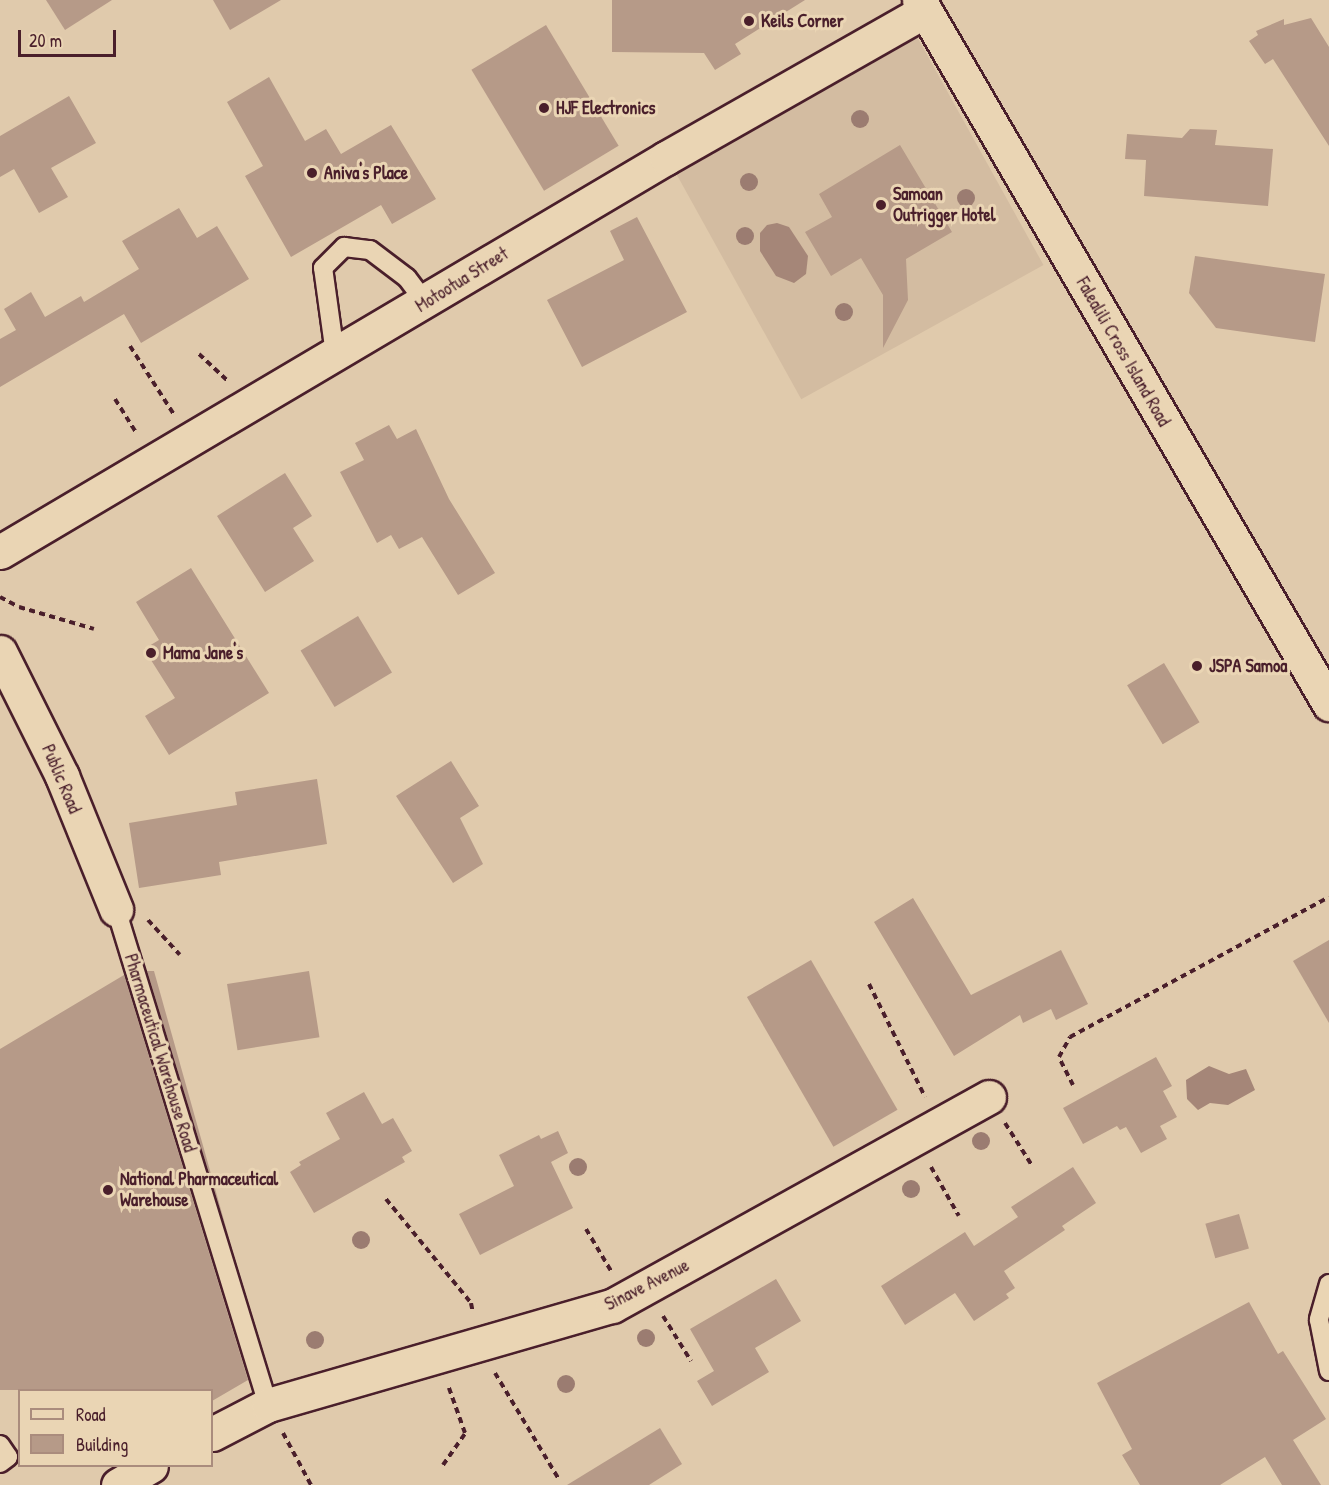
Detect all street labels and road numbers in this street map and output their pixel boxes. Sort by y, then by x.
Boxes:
street label: Motootua Street [412,243,512,317]
street label: Falealili Cross Island Road [1072,274,1174,430]
street label: Public Road [37,741,85,817]
street label: Pharmaceutical Warehouse Road [120,951,200,1155]
street label: Sinave Avenue [601,1255,693,1315]

